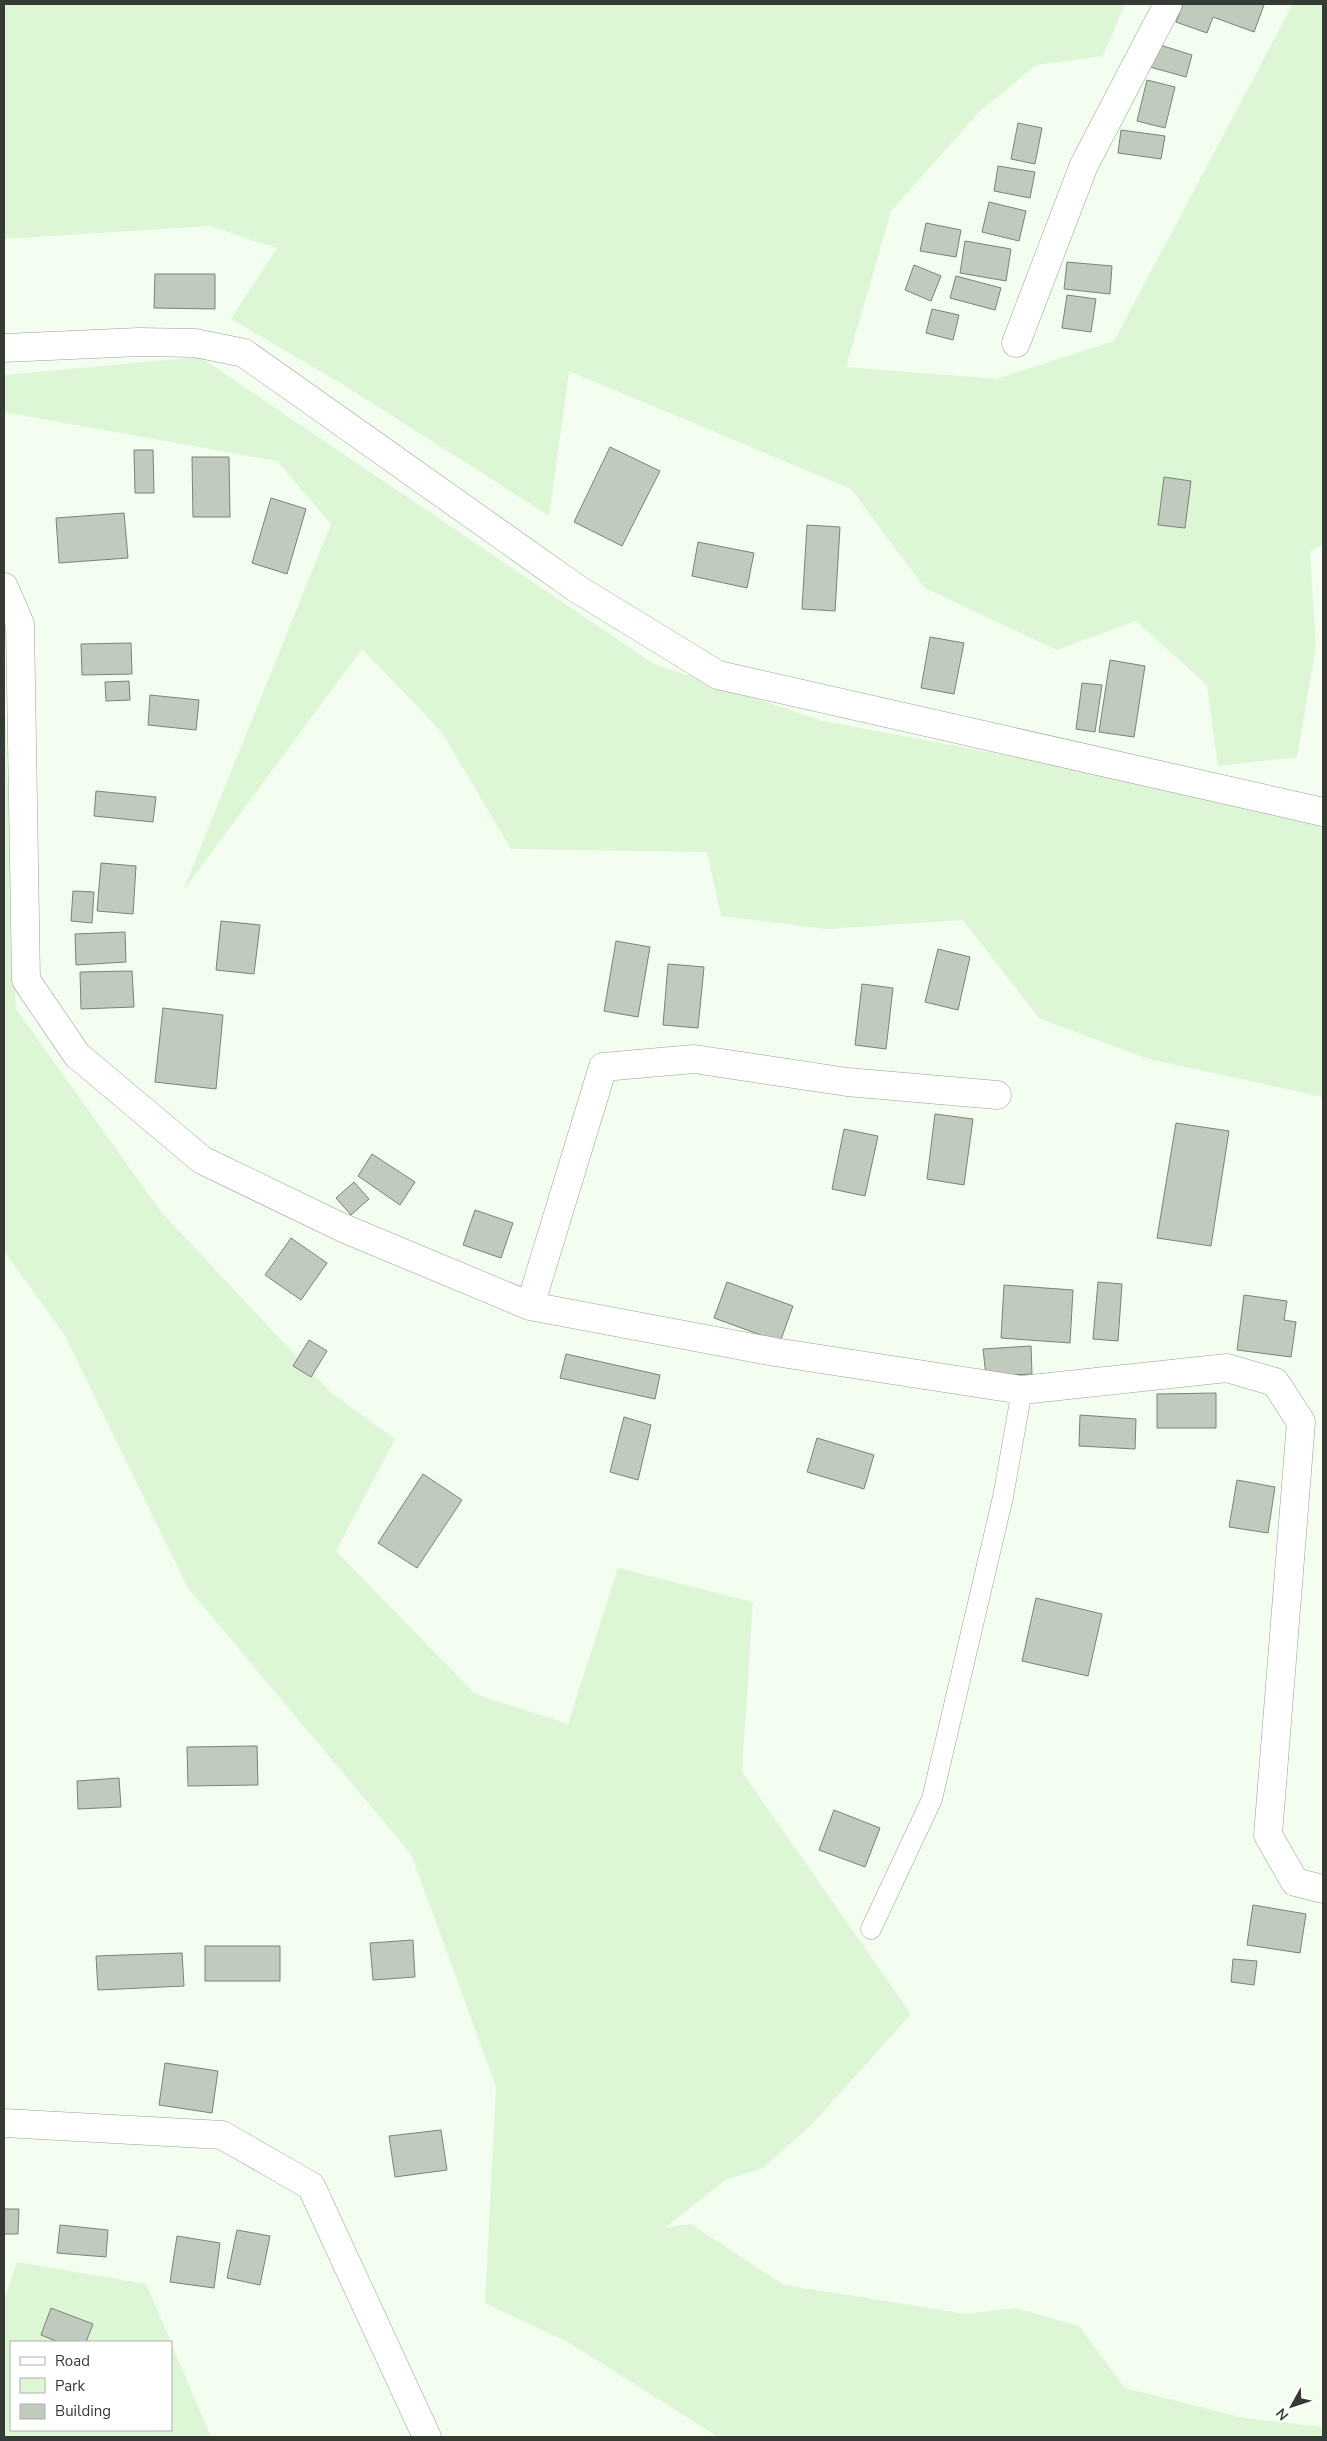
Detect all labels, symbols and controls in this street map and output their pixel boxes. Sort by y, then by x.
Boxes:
legend [10,2341,172,2431]
text: Road [55,2351,90,2371]
text: Park [55,2376,85,2396]
north arrow [1267,2381,1317,2431]
text: Building [55,2401,111,2421]
text: N [1272,2404,1293,2424]

